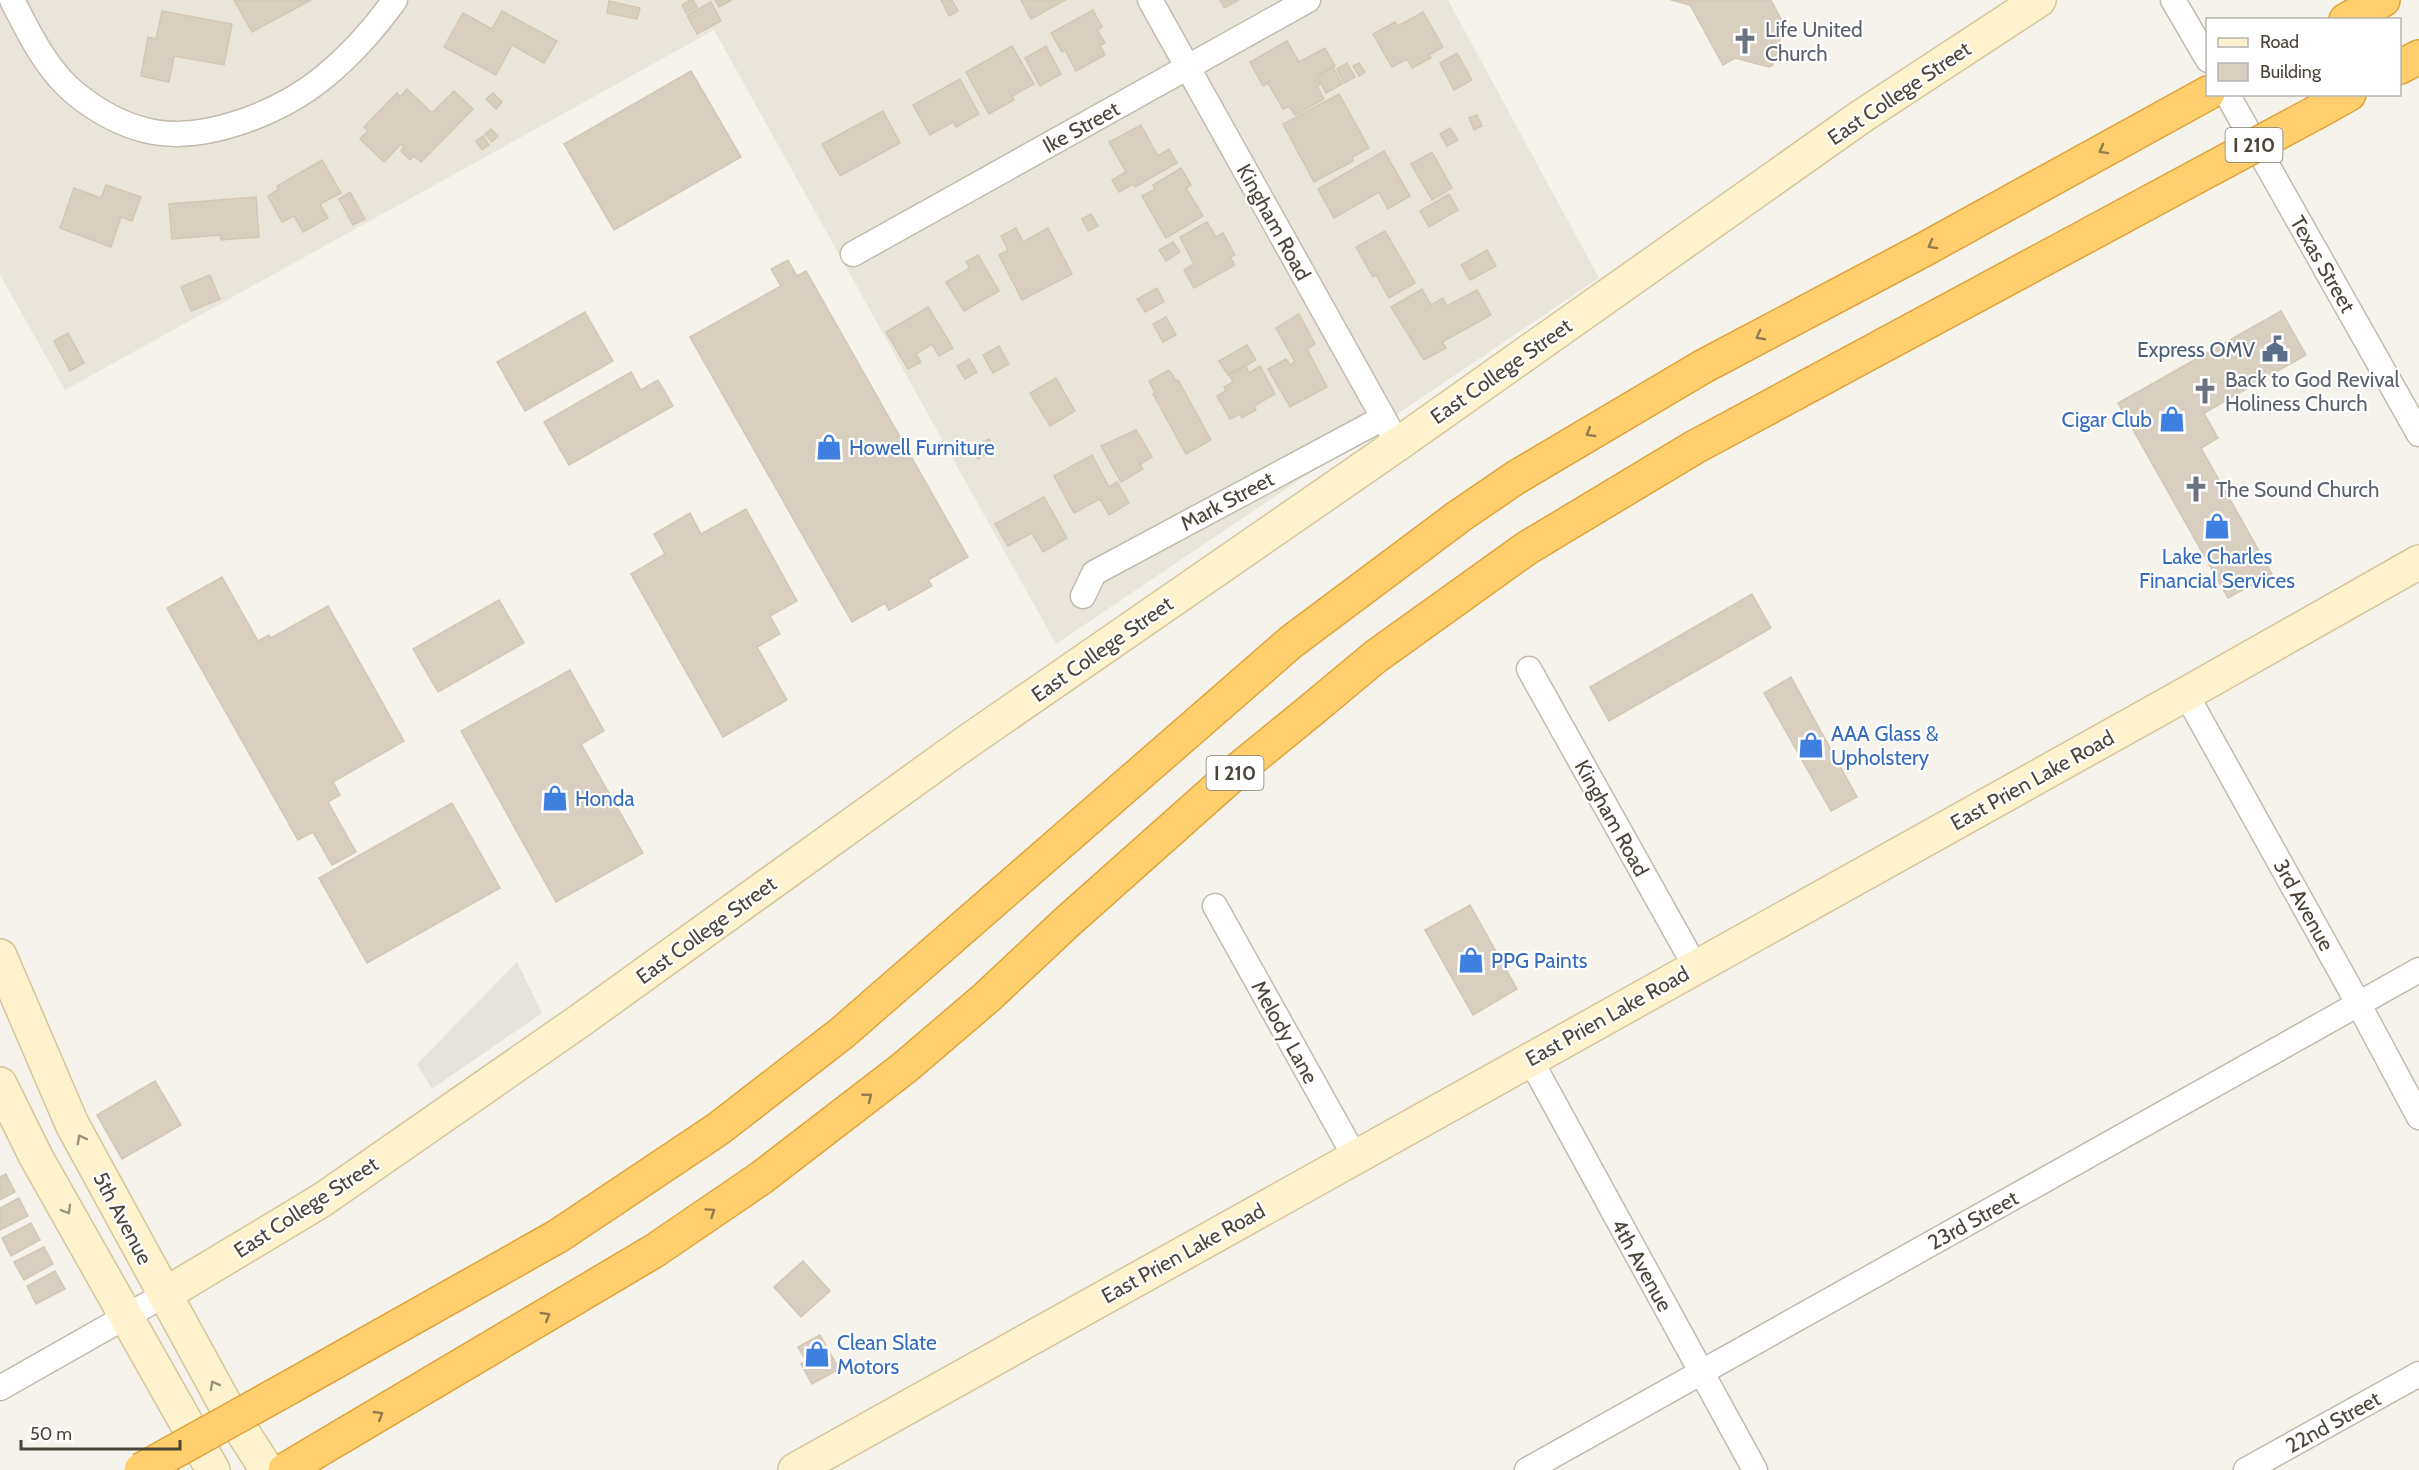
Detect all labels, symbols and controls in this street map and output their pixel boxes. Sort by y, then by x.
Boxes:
place label: Life United Church [1765,17,1863,66]
legend [2206,18,2401,96]
church icon: Life United Church [1730,26,1760,56]
text: Road [2260,31,2299,53]
street label: East College Street [1823,36,1975,150]
text: Building [2260,61,2322,83]
street label: Ike Street [1038,96,1124,158]
road number: I 210 [2226,128,2282,162]
one-way arrow [2099,143,2109,154]
street label: Kingham Road [1232,159,1316,285]
street label: Texas Street [2285,211,2361,317]
one-way arrow [1928,238,1938,249]
street label: East College Street [1425,313,1577,429]
one-way arrow [1756,329,1766,340]
public building icon: Express OMV [2260,334,2290,364]
place label: Express OMV [2137,337,2255,362]
place label: Back to God Revival Holiness Church [2225,367,2399,416]
church icon: Back to God Revival Holiness Church [2190,376,2220,406]
shop icon: Cigar Club [2157,404,2187,434]
place label: Cigar Club [2062,407,2152,432]
one-way arrow [1586,425,1596,437]
shop icon: Howell Furniture [814,432,844,462]
place label: Howell Furniture [849,435,995,460]
street label: Mark Street [1176,466,1278,536]
church icon: The Sound Church [2181,474,2211,504]
place label: The Sound Church [2216,477,2379,502]
shop icon: Lake Charles Financial Services [2202,511,2232,541]
place label: Lake Charles Financial Services [2139,544,2295,593]
street label: East College Street [1026,591,1178,707]
place label: AAA Glass & Upholstery [1831,721,1939,770]
street label: East Prien Lake Road [1946,725,2118,835]
shop icon: AAA Glass & Upholstery [1796,730,1826,760]
street label: Kingham Road [1570,755,1654,881]
road number: I 210 [1206,756,1264,790]
shop icon: Honda [540,783,570,813]
place label: Honda [575,786,635,811]
street label: 3rd Avenue [2269,855,2339,955]
street label: East College Street [631,871,781,989]
shop icon: PPG Paints [1456,945,1486,975]
place label: PPG Paints [1491,948,1588,973]
street label: East Prien Lake Road [1521,961,1693,1071]
street label: Melody Lane [1246,976,1324,1088]
one-way arrow [861,1093,872,1104]
one-way arrow [77,1135,88,1146]
street label: East College Street [229,1151,383,1263]
street label: 5th Avenue [88,1167,158,1269]
street label: 23rd Street [1924,1185,2022,1255]
street label: East Prien Lake Road [1097,1198,1269,1308]
one-way arrow [60,1204,71,1214]
one-way arrow [705,1208,716,1219]
street label: 4th Avenue [1606,1214,1678,1316]
one-way arrow [540,1311,550,1323]
place label: Clean Slate Motors [837,1330,937,1379]
shop icon: Clean Slate Motors [802,1339,832,1369]
one-way arrow [210,1380,221,1391]
street label: 22nd Street [2281,1386,2385,1458]
one-way arrow [373,1411,383,1423]
scale bar [21,1413,180,1451]
text: 50 m [30,1423,72,1445]

